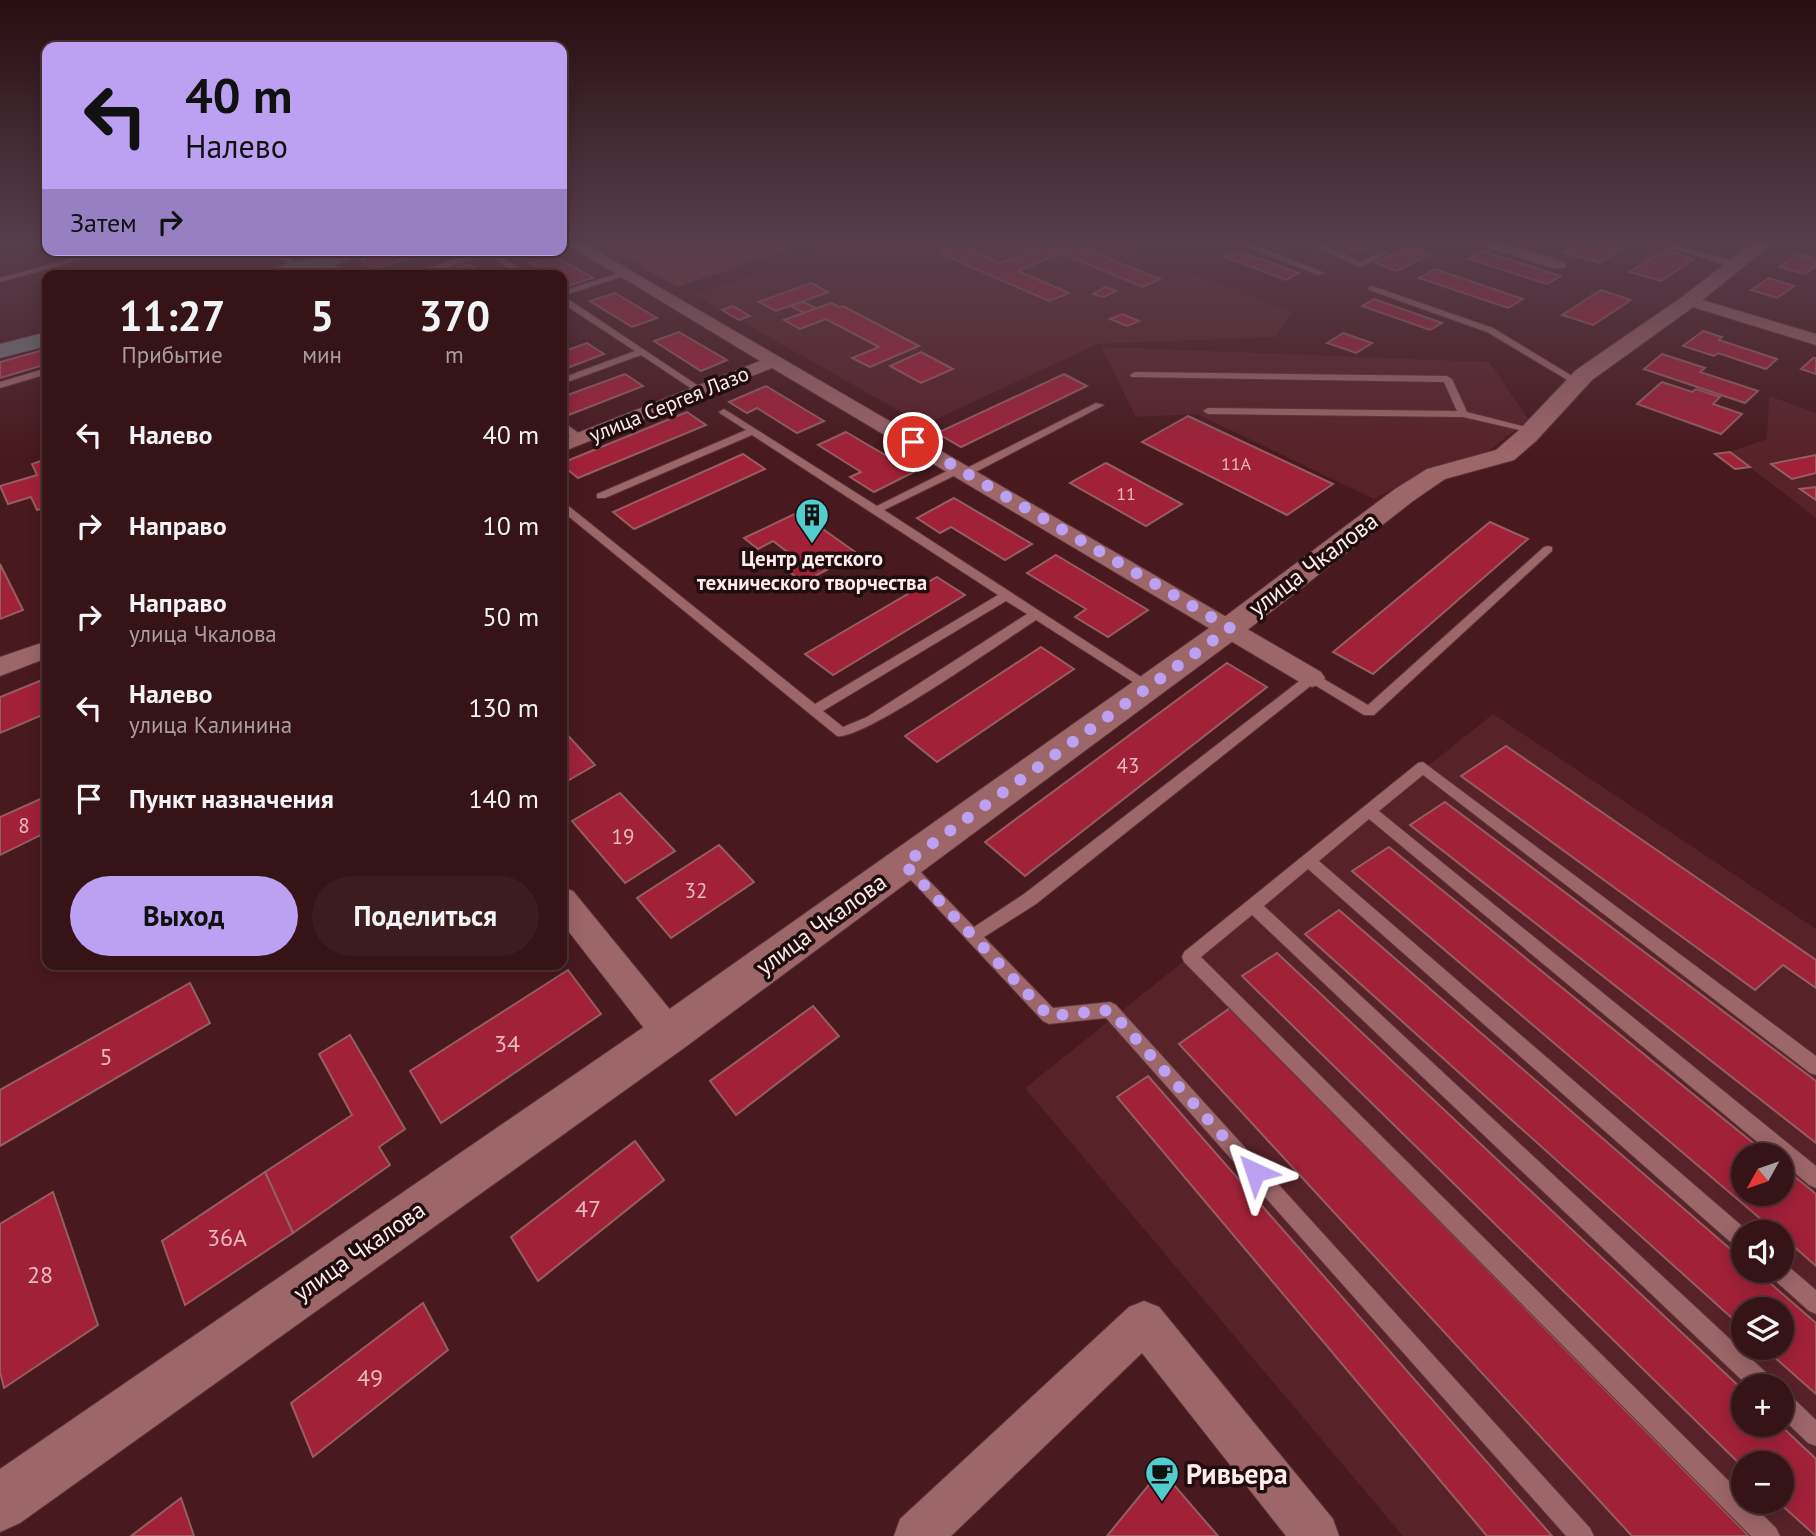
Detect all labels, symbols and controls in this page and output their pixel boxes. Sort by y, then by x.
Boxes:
text: 40 m [185,63,292,127]
icon: left [70,70,161,161]
text: Налево [185,125,288,167]
icon: right [151,203,189,241]
text: Затем [70,206,137,239]
text: 11:27 [119,288,225,343]
text: 5 [310,288,334,343]
text: 370 [419,288,490,343]
text: Прибытие [122,340,223,369]
text: мин [302,340,342,369]
text: m [445,340,464,369]
street label: улица Сергея Лазо [585,360,753,448]
pin [883,412,943,472]
icon: left [70,416,108,454]
text: Налево [129,418,213,451]
text: 40 m [483,418,539,451]
icon: arrive [894,423,932,461]
house number: 11А [1221,452,1252,475]
house number: 11 [1116,482,1136,505]
building icon: Центр детского технического творчества [793,496,831,545]
street label: улица Чкалова [1242,505,1384,623]
icon: right [70,507,108,545]
text: Направо [129,509,227,542]
text: 10 m [483,509,539,542]
place label: Центр детского технического творчества [697,545,927,596]
text: Направо [129,586,227,619]
icon: right [70,598,108,636]
text: 50 m [483,600,539,633]
text: улица Чкалова [129,619,277,648]
text: Налево [129,677,213,710]
icon: left [70,689,108,727]
text: 130 m [468,691,539,724]
text: улица Калинина [129,710,292,739]
house number: 43 [1117,752,1139,779]
icon: arrive [70,780,108,818]
text: Пункт назначения [129,782,334,815]
text: 140 m [468,782,539,815]
house number: 8 [18,812,30,839]
house number: 19 [612,823,634,850]
street label: улица Чкалова [750,866,892,982]
button: Выход [70,876,298,956]
button: Поделиться [312,876,539,956]
house number: 32 [685,877,707,904]
house number: 34 [494,1028,520,1059]
house number: 5 [99,1041,113,1072]
position arrow [1218,1135,1292,1209]
north arrow [1731,1143,1794,1206]
map controls [1731,1143,1794,1514]
house number: 47 [575,1193,601,1224]
street label: улица Чкалова [287,1194,431,1308]
button: sound [1731,1220,1794,1283]
house number: 36А [207,1222,247,1253]
house number: 28 [27,1259,53,1290]
button: layers [1731,1297,1794,1360]
house number: 49 [357,1362,383,1393]
button: + [1731,1374,1794,1437]
button: − [1731,1451,1794,1514]
cafe icon: Ривьера [1143,1454,1181,1503]
place label: Ривьера [1186,1455,1288,1492]

